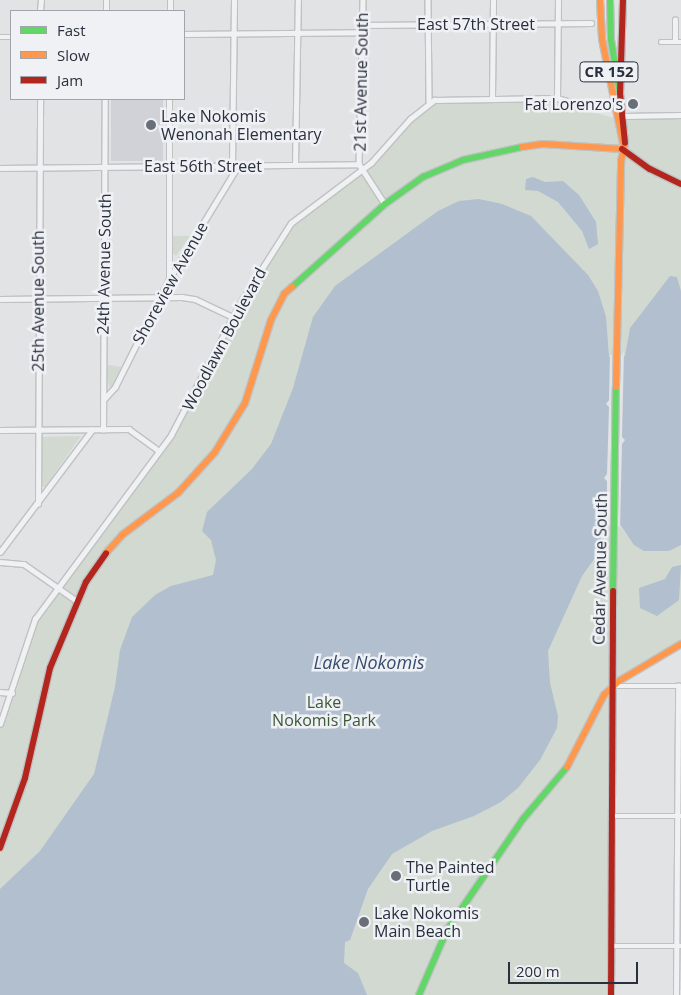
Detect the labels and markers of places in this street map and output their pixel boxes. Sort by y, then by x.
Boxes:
place label: Fat Lorenzo's [524,94,623,114]
marker: Fat Lorenzo's [627,98,639,110]
place label: Lake Nokomis Wenonah Elementary [161,106,322,144]
marker: Lake Nokomis Wenonah Elementary [145,119,157,131]
place label: The Painted Turtle [406,857,495,895]
marker: The Painted Turtle [390,870,402,882]
place label: Lake Nokomis Main Beach [374,903,479,941]
marker: Lake Nokomis Main Beach [358,916,370,928]

